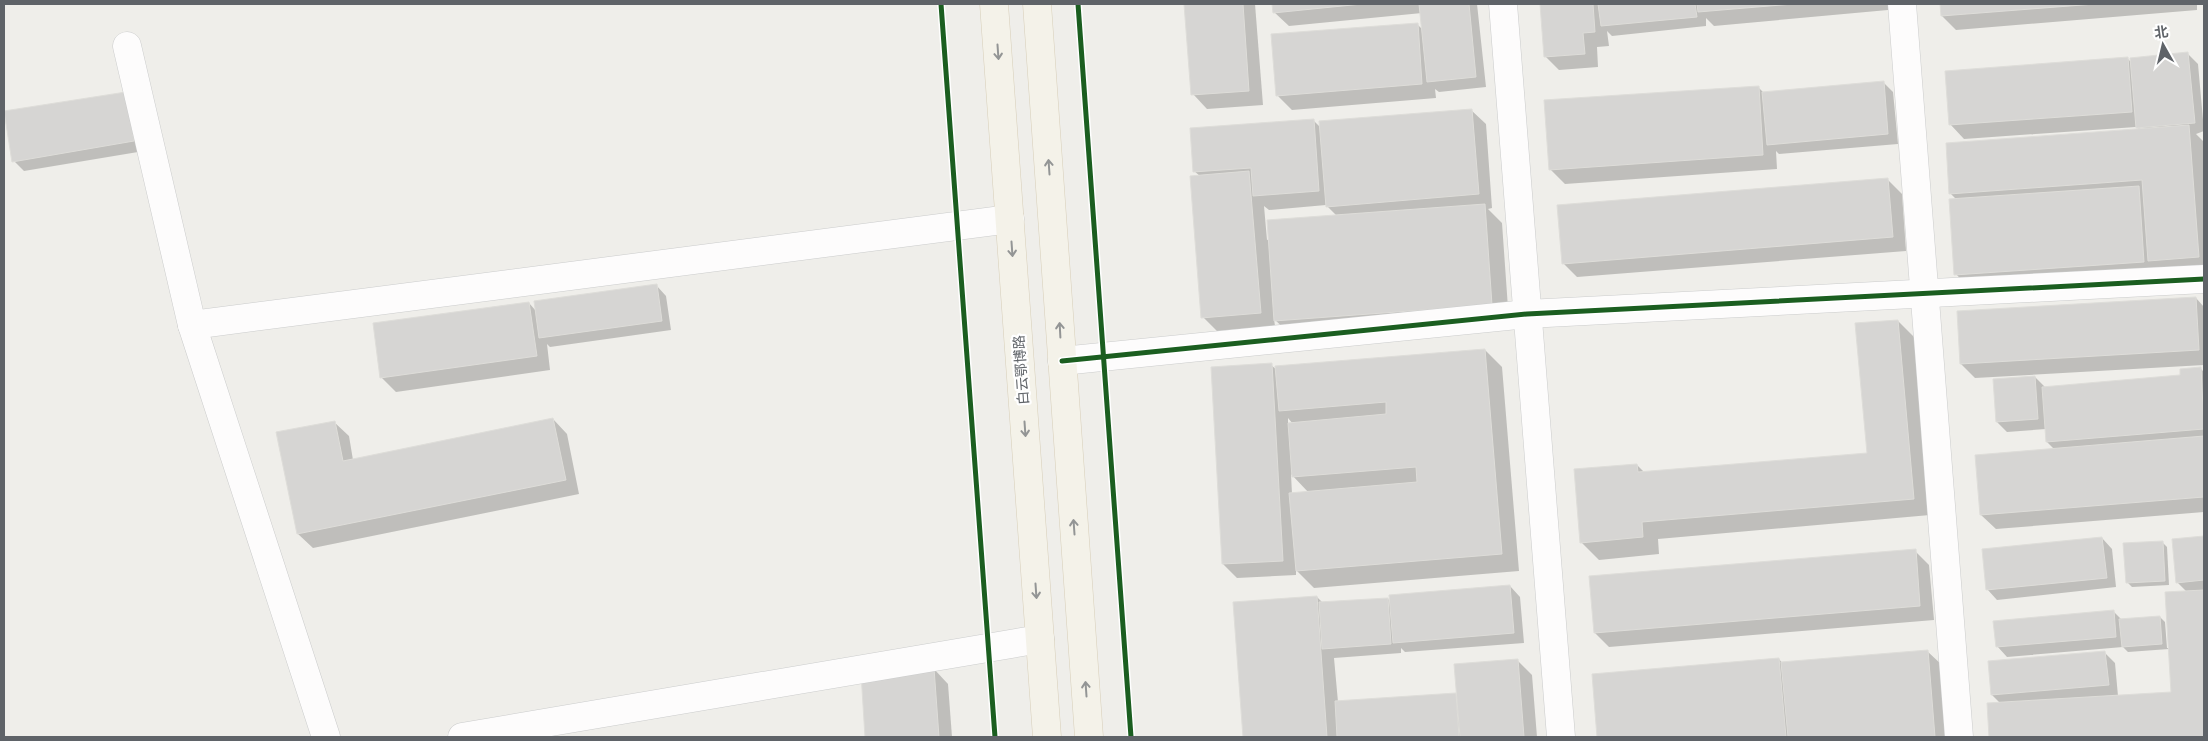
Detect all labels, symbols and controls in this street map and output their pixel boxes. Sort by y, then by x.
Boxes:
north arrow [2138,20,2188,70]
text: 北 [2153,24,2169,41]
one-way arrow [993,44,1002,60]
one-way arrow [1045,160,1054,176]
one-way arrow [1007,241,1017,257]
one-way arrow [1055,322,1064,338]
street label: 白云鄂博路 [1011,335,1031,405]
one-way arrow [1020,421,1029,437]
one-way arrow [1069,519,1079,535]
one-way arrow [1032,583,1041,599]
one-way arrow [1081,681,1090,697]

